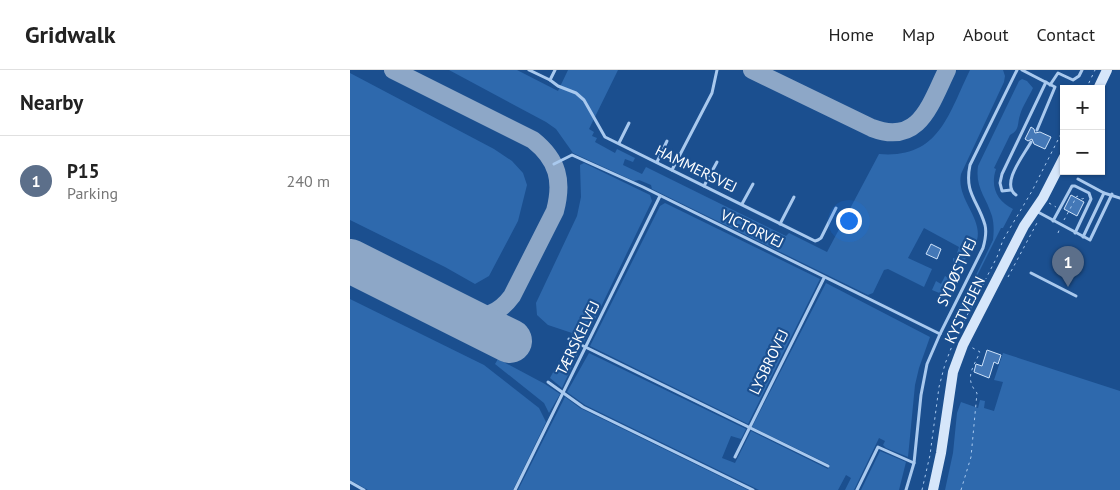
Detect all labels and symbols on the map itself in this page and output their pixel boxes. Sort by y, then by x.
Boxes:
street label: HAMMERSVEJ [652,141,740,196]
street label: VICTORVEJ [717,205,787,252]
your location [836,208,862,234]
street label: SYDØSTVEJ [932,234,981,309]
pin: 1 [1052,246,1084,287]
street label: KYSTVEJEN [940,273,989,347]
street label: TÆRSKELVEJ [551,297,604,378]
street label: LYSBROVEJ [745,326,793,398]

